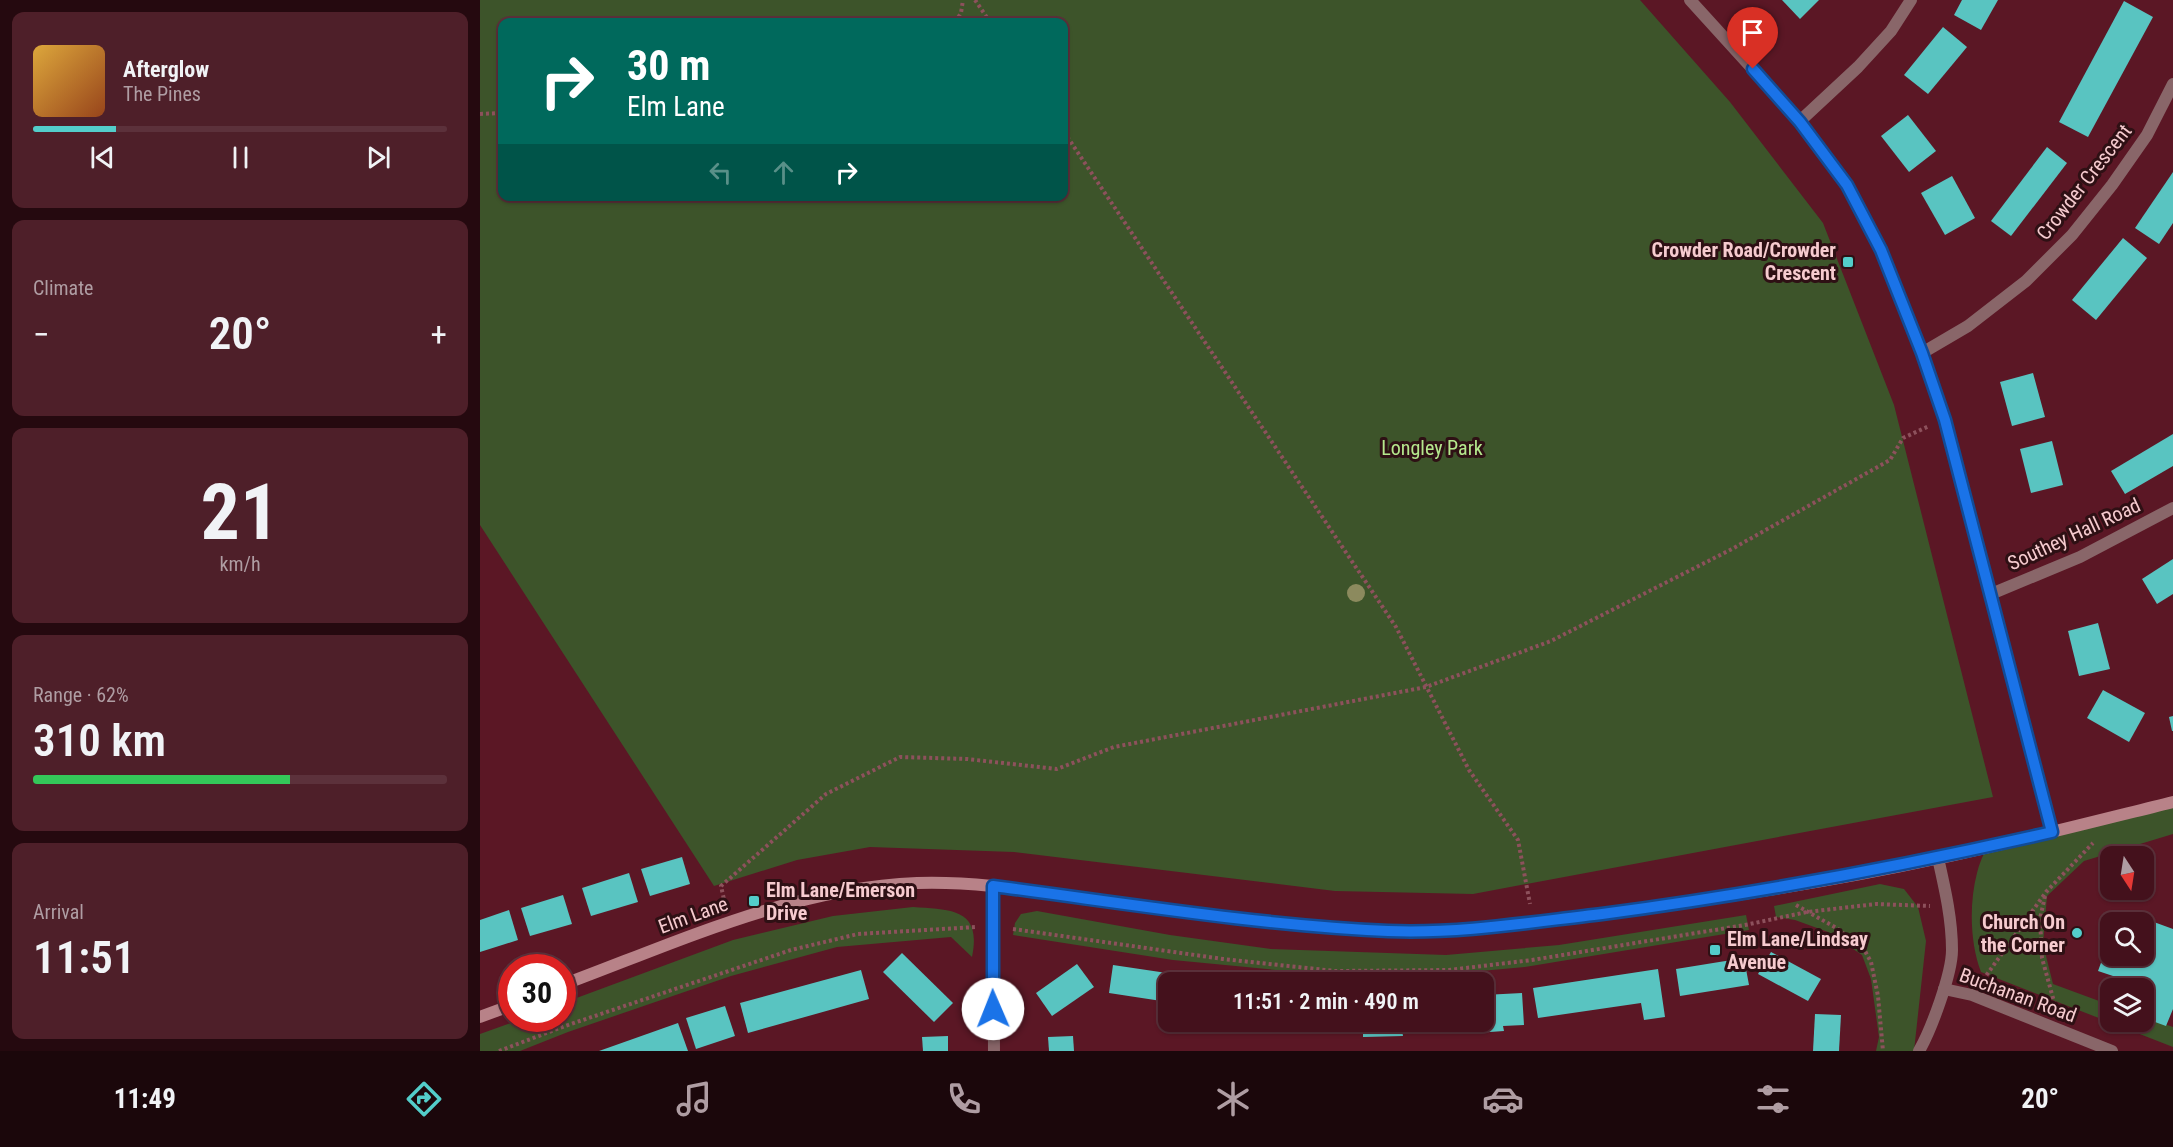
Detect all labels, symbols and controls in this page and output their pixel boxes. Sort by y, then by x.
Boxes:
pin [1727,7,1778,69]
icon: arrive [1736,16,1769,49]
text: 30 m [627,41,710,90]
icon: right [528,42,606,120]
text: Afterglow [123,57,209,82]
text: The Pines [123,82,201,106]
text: Elm Lane [627,91,725,123]
street label: Crowder Crescent [2031,119,2137,245]
icon: previous [86,141,119,174]
icon: pause [224,141,257,174]
icon: next [362,141,395,174]
icon: left [704,156,737,189]
icon: ahead [767,156,800,189]
icon: right [830,156,863,189]
place label: Crowder Road/Crowder Crescent [1652,238,1836,285]
marker: Crowder Road/Crowder Crescent [1841,255,1855,269]
text: Climate [33,276,93,300]
text: 20° [209,307,271,360]
text: − [33,315,50,354]
text: + [431,315,447,354]
park label: Longley Park [1381,436,1483,460]
text: 21 [201,467,279,558]
street label: Southey Hall Road [2004,493,2144,575]
text: km/h [219,552,261,576]
text: Range · 62% [33,683,129,707]
text: 310 km [33,714,166,767]
north arrow [2100,846,2154,900]
map controls [2100,846,2154,1032]
place label: Elm Lane/Emerson Drive [766,878,915,925]
street label: Elm Lane [655,891,731,939]
marker: Elm Lane/Emerson Drive [747,894,761,908]
text: Arrival [33,900,84,924]
place label: Church On the Corner [1981,910,2065,957]
button: search [2100,912,2154,966]
marker: Church On the Corner [2070,926,2084,940]
place label: Elm Lane/Lindsay Avenue [1727,927,1868,974]
text: 11:51 [33,931,135,984]
marker: Elm Lane/Lindsay Avenue [1708,943,1722,957]
speed limit sign: 30 [498,954,576,1032]
street label: Buchanan Road [1956,963,2080,1027]
position arrow [961,977,1025,1041]
button: layers [2100,978,2154,1032]
text: 11:51 · 2 min · 490 m [1233,989,1419,1014]
icon: directions [403,1078,445,1120]
icon: music [673,1078,715,1120]
icon: phone [943,1078,985,1120]
icon: climate [1212,1078,1254,1120]
icon: car [1482,1078,1524,1120]
icon: filters [1752,1078,1794,1120]
text: 11:49 [114,1083,176,1115]
text: 20° [2021,1083,2059,1115]

